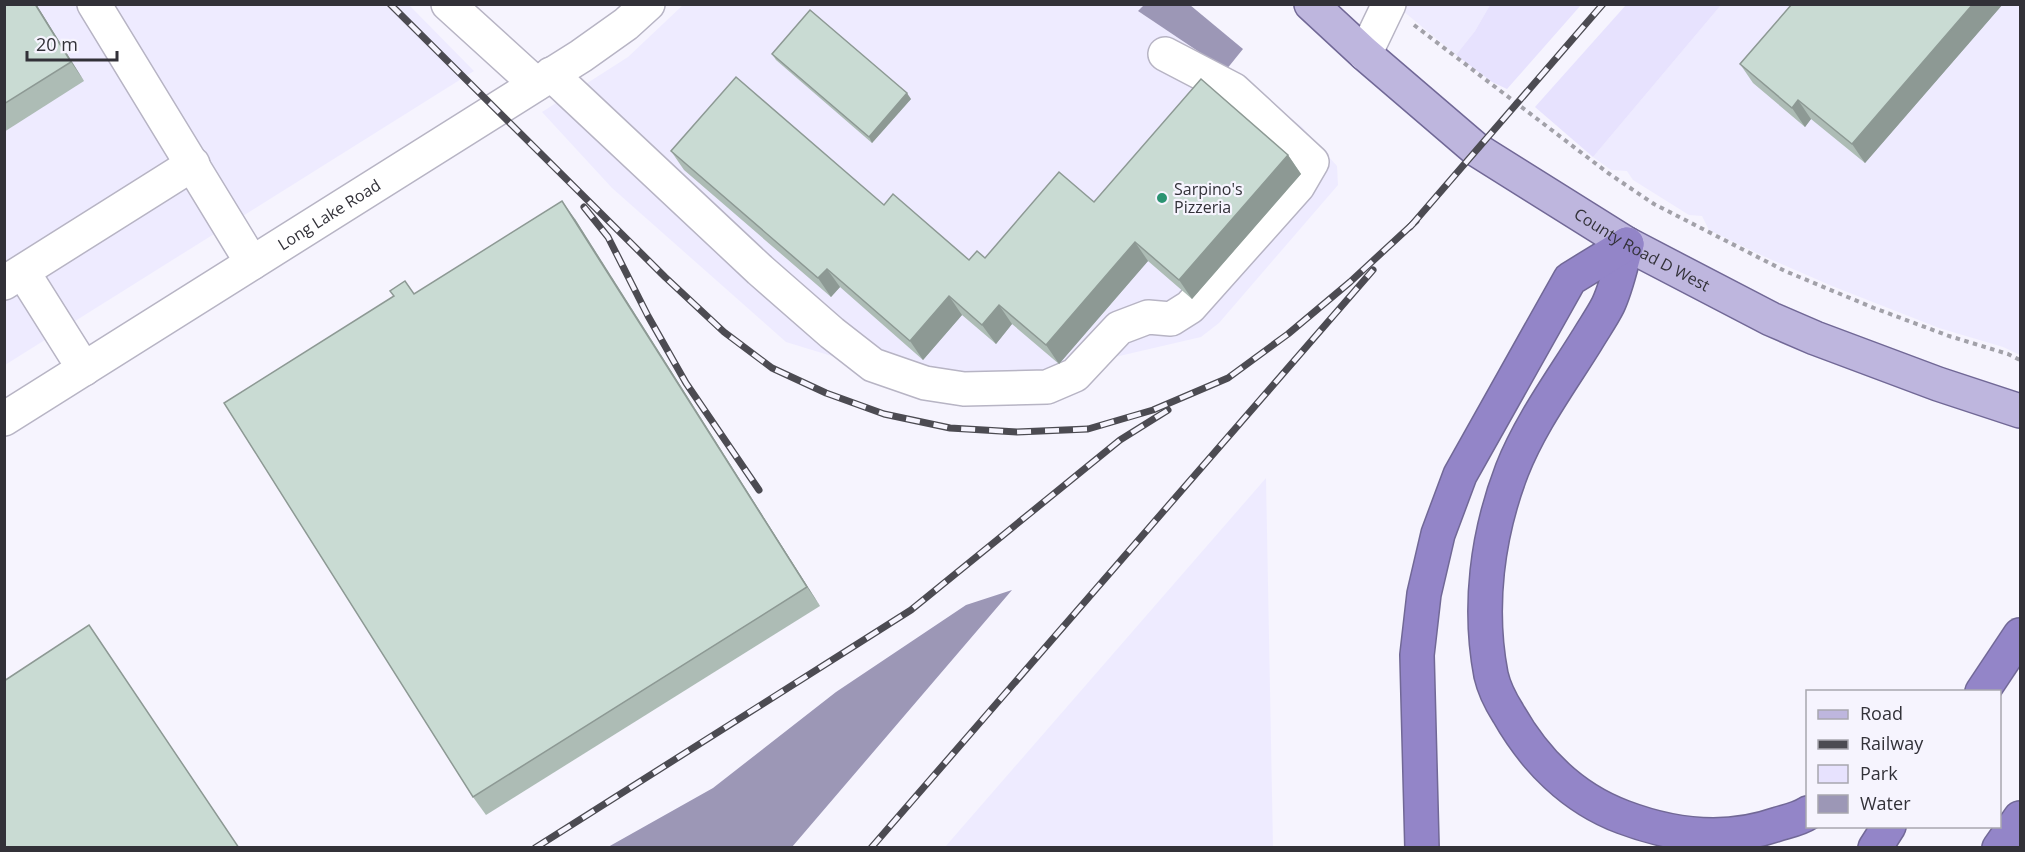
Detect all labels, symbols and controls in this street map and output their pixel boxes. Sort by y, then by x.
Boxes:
scale bar [27,24,117,62]
text: 20 m [36,32,78,56]
street label: Long Lake Road [273,174,385,255]
place label: Sarpino's Pizzeria [1174,178,1243,218]
marker: Sarpino's Pizzeria [1155,191,1169,205]
street label: County Road D West [1570,203,1714,296]
legend [1806,690,2001,828]
text: Road [1860,701,1903,725]
text: Railway [1860,731,1924,755]
text: Park [1860,761,1898,785]
text: Water [1860,791,1911,815]

